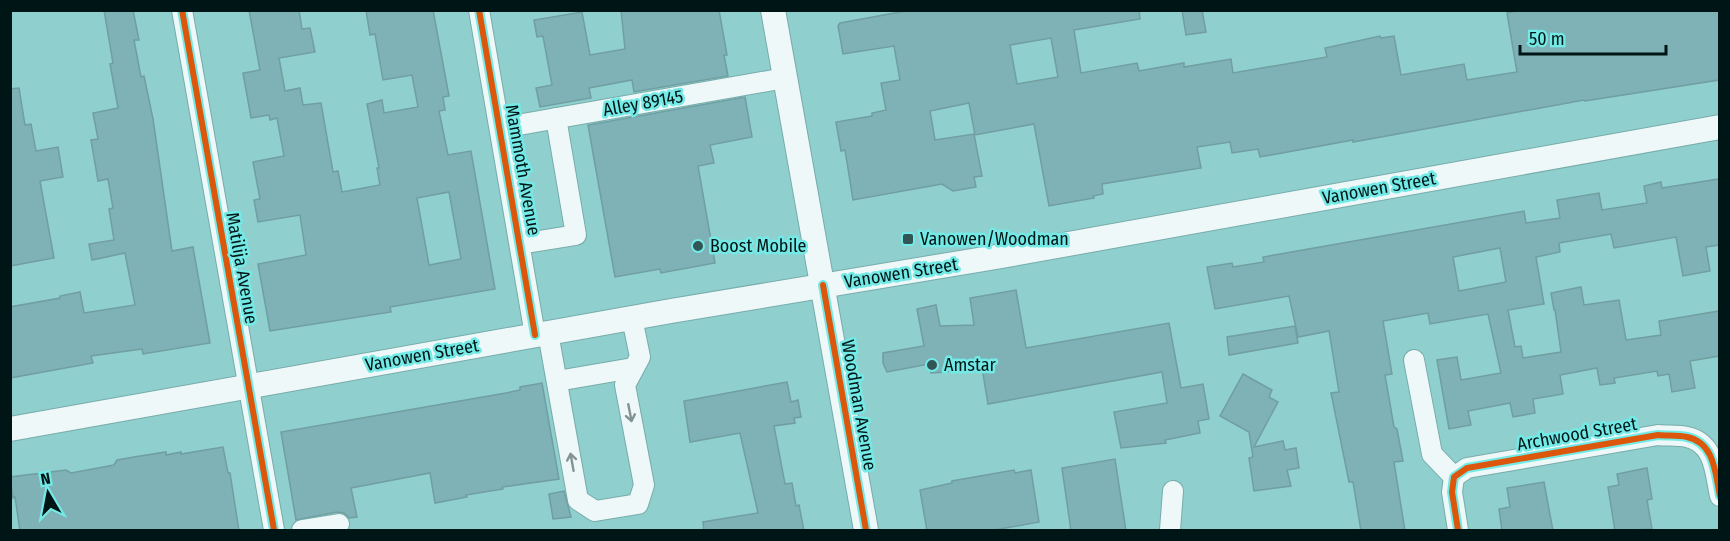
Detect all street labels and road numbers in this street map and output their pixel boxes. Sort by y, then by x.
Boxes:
street label: Alley 89145 [601,85,685,121]
street label: Mammoth Avenue [501,103,545,237]
street label: Vanowen Street [1321,167,1438,209]
street label: Matilija Avenue [221,210,263,326]
street label: Vanowen Street [843,253,960,293]
street label: Vanowen Street [364,334,481,376]
street label: Woodman Avenue [837,338,881,472]
street label: Archwood Street [1515,413,1639,455]

